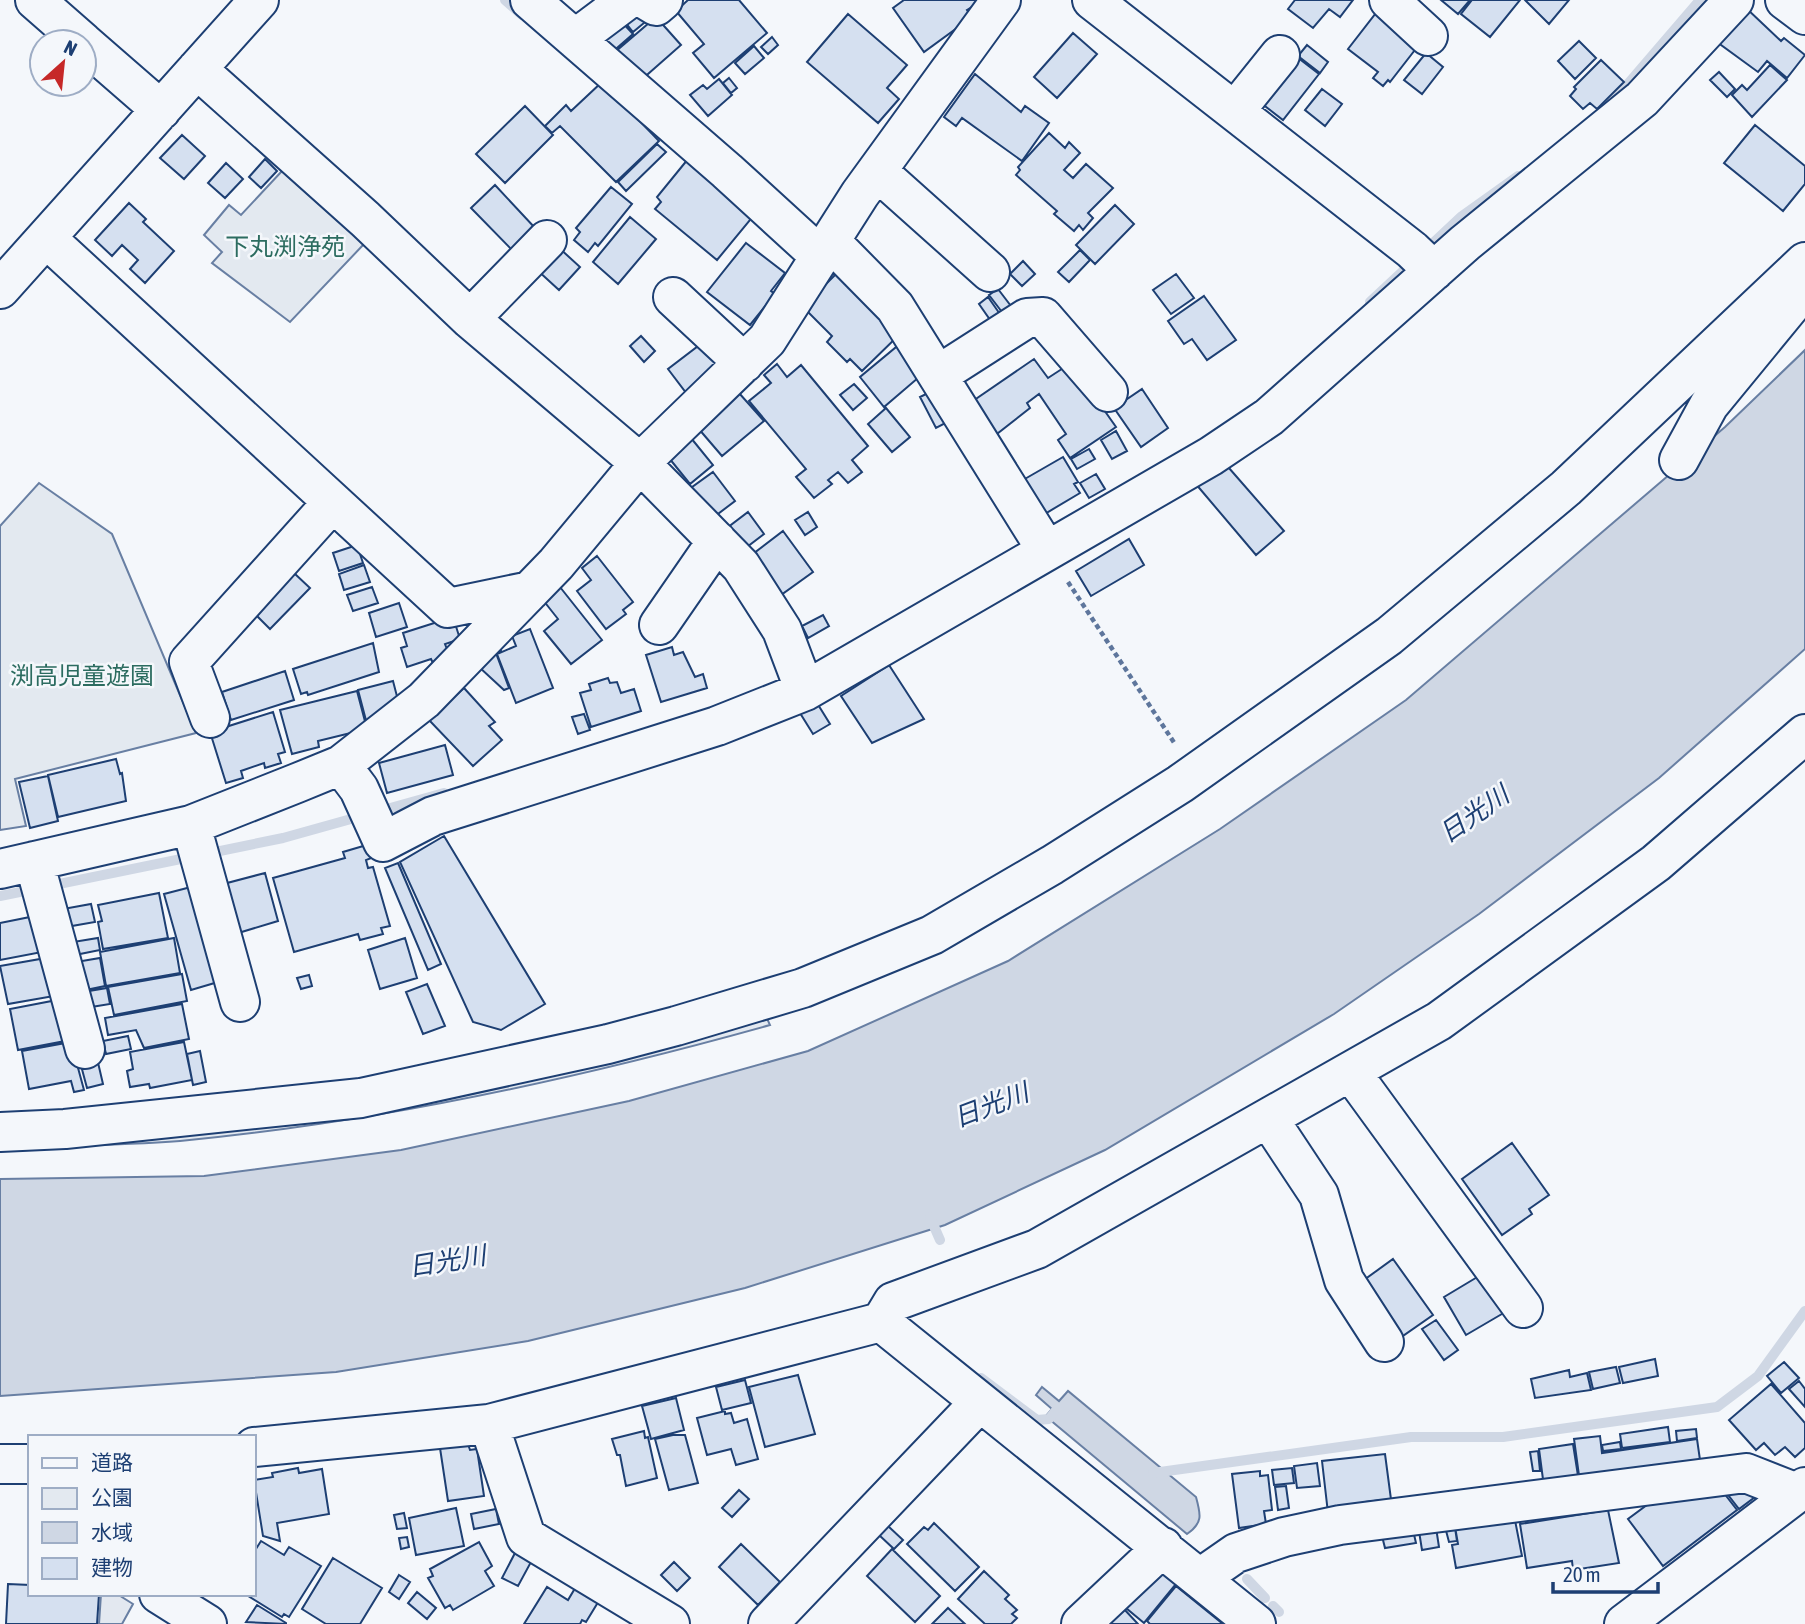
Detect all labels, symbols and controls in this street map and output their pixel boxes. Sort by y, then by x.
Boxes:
north arrow [28,28,98,98]
text: N [61,36,81,60]
park label: 下丸渕浄苑 [225,233,345,260]
park label: 渕高児童遊園 [10,662,154,689]
water label: 日光川 [1433,778,1517,849]
water label: 日光川 [949,1076,1036,1133]
water label: 日光川 [406,1240,491,1282]
legend [28,1435,256,1596]
text: 道路 [91,1450,133,1474]
text: 公園 [91,1485,133,1509]
text: 水域 [91,1520,133,1544]
scale bar [1553,1550,1658,1594]
text: 建物 [91,1555,133,1579]
text: 20 m [1563,1562,1601,1586]

